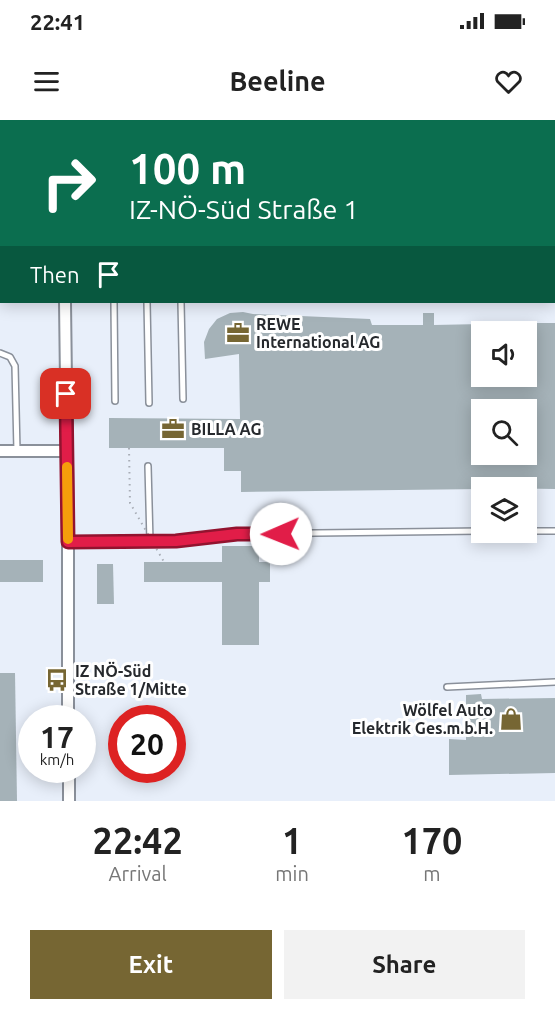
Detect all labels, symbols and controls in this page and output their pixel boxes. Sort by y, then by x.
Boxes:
text: 22:41 [30,9,85,34]
icon: menu [30,65,63,98]
icon: heart [492,65,525,98]
text: Beeline [229,66,326,96]
icon: right [30,144,108,222]
text: 100 m [129,145,246,192]
text: IZ-NÖ-Süd Straße 1 [129,194,359,224]
icon: arrive [92,258,125,291]
text: Then [30,262,80,287]
place label: REWE International AG [256,315,380,351]
office icon: REWE International AG [225,320,251,346]
map controls [471,321,537,543]
button: sound [471,321,537,387]
pin [40,368,91,419]
icon: arrive [49,377,82,410]
button: search [471,399,537,465]
office icon: BILLA AG [160,416,186,442]
place label: BILLA AG [191,420,262,438]
button: layers [471,477,537,543]
position arrow [249,502,313,566]
place label: IZ NÖ-Süd Straße 1/Mitte [75,661,187,698]
bus stop icon: IZ NÖ-Süd Straße 1/Mitte [44,667,70,693]
place label: Wölfel Auto Elektrik Ges.m.b.H. [352,701,493,737]
speed limit sign: 20 [108,705,186,783]
shop icon: Wölfel Auto Elektrik Ges.m.b.H. [498,706,524,732]
text: 17 [40,720,74,754]
text: km/h [40,751,74,768]
text: 22:42 [93,820,183,861]
text: 1 [282,820,302,861]
text: 170 [401,820,462,861]
text: Arrival [109,862,167,885]
text: min [275,862,309,885]
text: m [423,862,441,885]
button: Exit [30,930,272,999]
button: Share [284,930,525,999]

